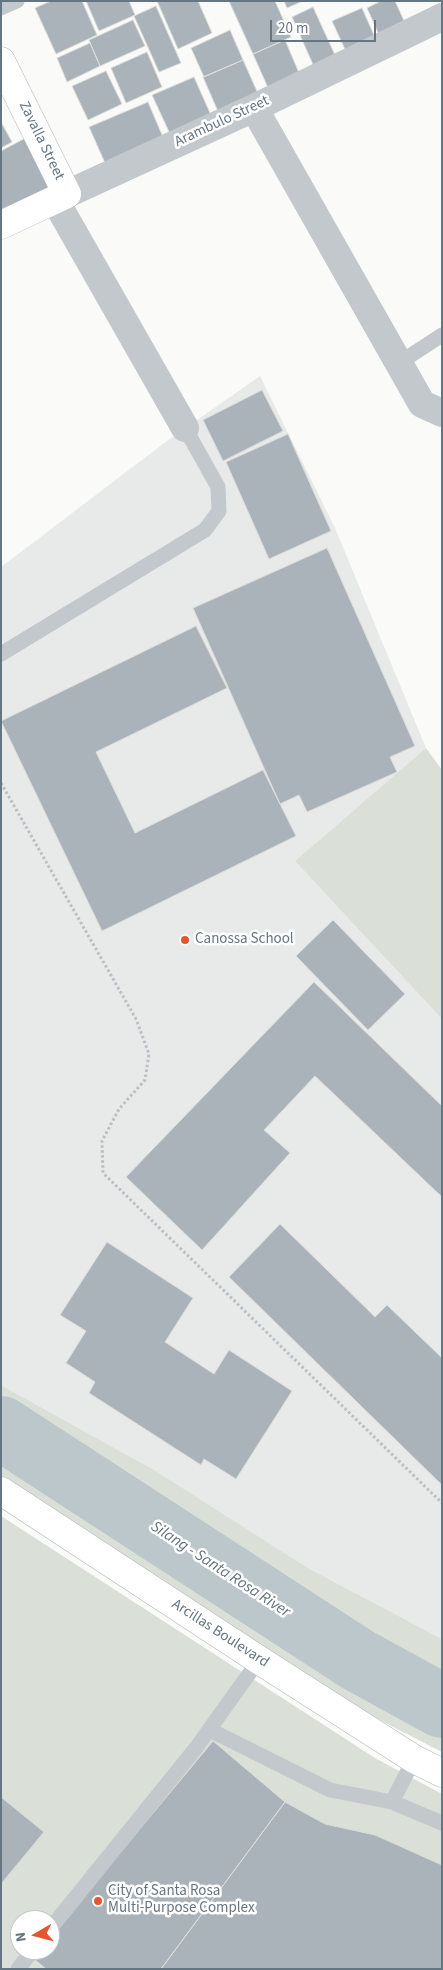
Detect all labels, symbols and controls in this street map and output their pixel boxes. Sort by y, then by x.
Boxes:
scale bar [273,10,379,42]
text: 20 m [278,18,308,39]
street label: Arambulo Street [172,92,272,152]
street label: Zavalla Street [14,99,68,183]
place label: Canossa School [195,931,294,949]
marker: Canossa School [179,934,191,946]
water label: Silang - Santa Rosa River [147,1518,293,1622]
street label: Arcillas Boulevard [168,1596,272,1672]
place label: City of Santa Rosa Multi-Purpose Complex [108,1883,255,1918]
marker: City of Santa Rosa Multi-Purpose Complex [92,1895,104,1907]
north arrow [10,1910,60,1960]
text: N [11,1931,32,1943]

